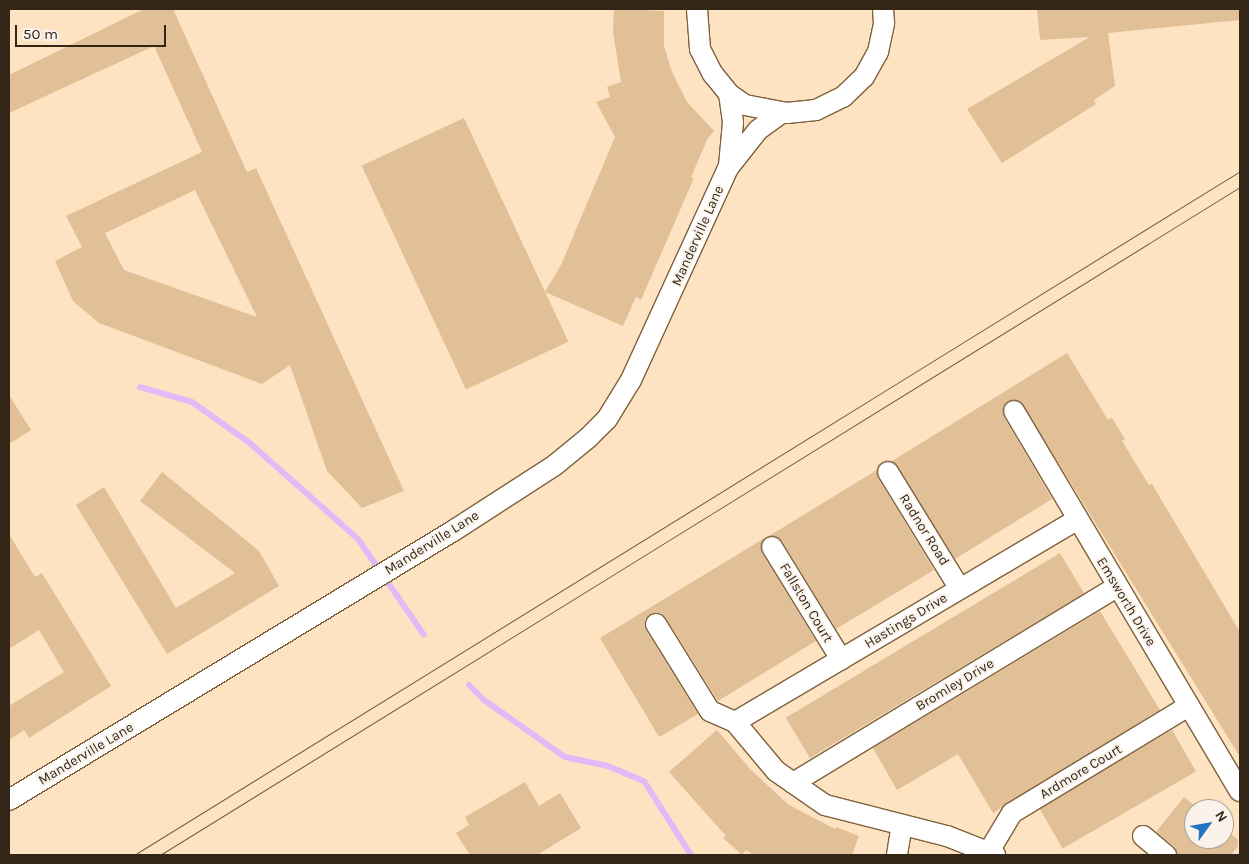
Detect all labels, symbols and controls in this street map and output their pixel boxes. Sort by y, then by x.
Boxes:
scale bar [18,15,169,47]
text: 50 m [23,25,58,43]
street label: Manderville Lane [668,183,728,289]
street label: Radnor Road [895,491,953,569]
street label: Manderville Lane [382,507,482,579]
street label: Emsworth Drive [1093,554,1159,650]
street label: Fallston Court [776,560,836,646]
street label: Hastings Drive [862,590,950,652]
street label: Bromley Drive [913,655,997,715]
street label: Manderville Lane [35,719,137,789]
street label: Ardmore Court [1037,741,1125,803]
north arrow [1184,799,1234,849]
text: N [1211,808,1231,825]

